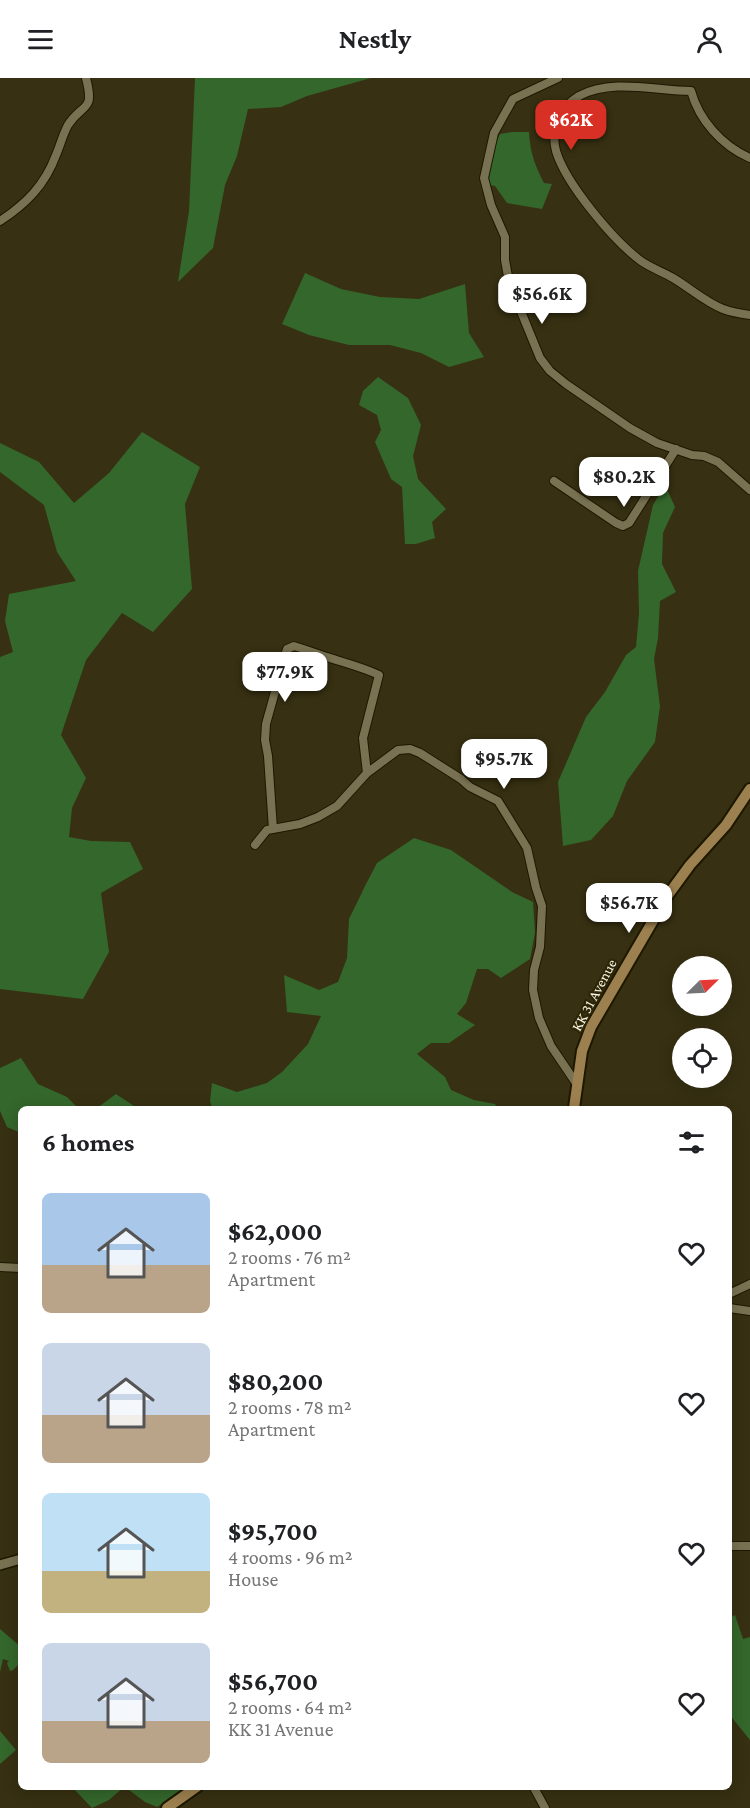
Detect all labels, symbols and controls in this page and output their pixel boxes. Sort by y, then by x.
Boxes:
icon: menu [24,23,57,56]
icon: person [693,23,726,56]
text: Nestly [339,24,411,54]
pin: $62K [535,100,607,151]
text: $62K [549,108,593,130]
pin: $56.6K [493,274,591,325]
text: $56.6K [512,282,572,304]
pin: $80.2K [575,457,673,508]
text: $80.2K [593,465,655,487]
pin: $77.9K [236,652,334,703]
text: $77.9K [256,660,314,682]
pin: $95.7K [455,739,553,790]
text: $95.7K [475,747,533,769]
pin: $56.7K [580,883,678,934]
text: $56.7K [600,891,658,913]
street label: KK 31 Avenue [568,956,620,1034]
north arrow [672,956,732,1016]
map controls [672,956,732,1088]
button: locate [672,1028,732,1088]
icon: filters [675,1126,708,1159]
text: 6 homes [42,1128,134,1157]
icon: home [90,1217,162,1289]
text: $62,000 [228,1217,322,1246]
icon: heart [675,1237,708,1270]
text: 2 rooms · 76 m² [228,1246,351,1268]
text: Apartment [228,1268,315,1290]
icon: home [90,1367,162,1439]
text: $80,200 [228,1367,323,1396]
icon: heart [675,1387,708,1420]
text: 2 rooms · 78 m² [228,1396,352,1418]
text: Apartment [228,1418,315,1440]
icon: home [90,1517,162,1589]
text: $95,700 [228,1517,318,1546]
icon: heart [675,1537,708,1570]
text: 4 rooms · 96 m² [228,1546,353,1568]
text: House [228,1568,278,1590]
icon: home [90,1667,162,1739]
text: $56,700 [228,1667,318,1696]
icon: heart [675,1687,708,1720]
text: 2 rooms · 64 m² [228,1696,352,1718]
text: KK 31 Avenue [228,1718,334,1740]

